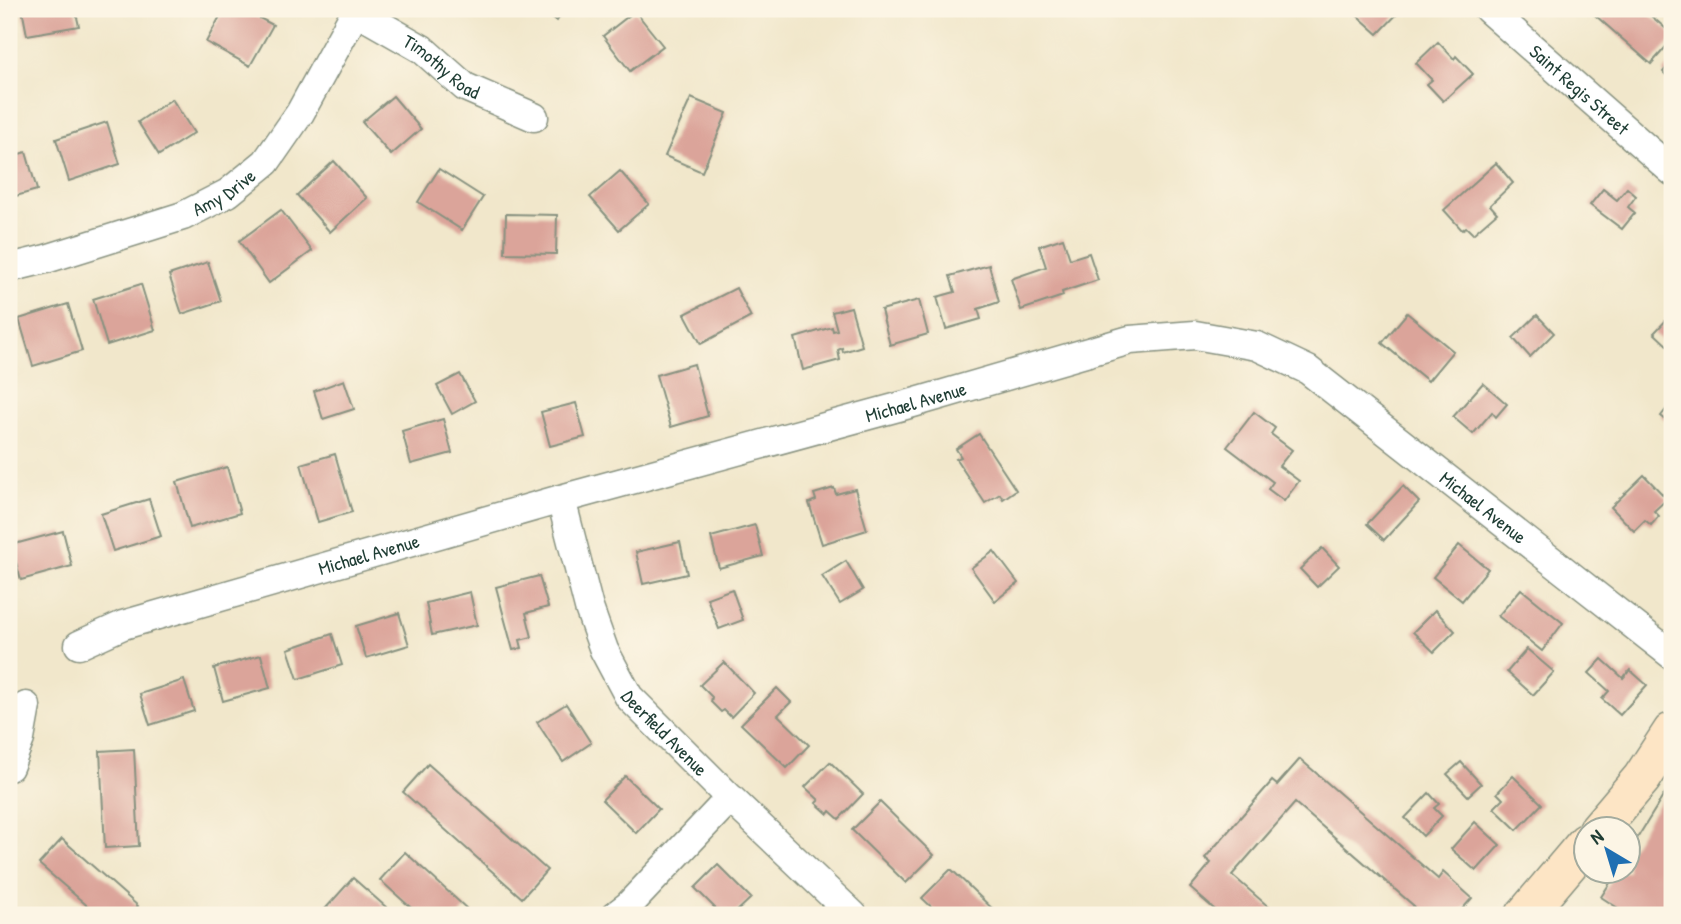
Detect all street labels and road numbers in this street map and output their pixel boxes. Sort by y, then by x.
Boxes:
street label: Timothy Road [399,28,484,105]
street label: Saint Regis Street [1524,39,1635,141]
street label: Amy Drive [188,162,261,222]
street label: Michael Avenue [863,375,970,428]
street label: Michael Avenue [1434,465,1532,550]
street label: Michael Avenue [315,527,423,581]
street label: Deerfield Avenue [615,686,714,782]

